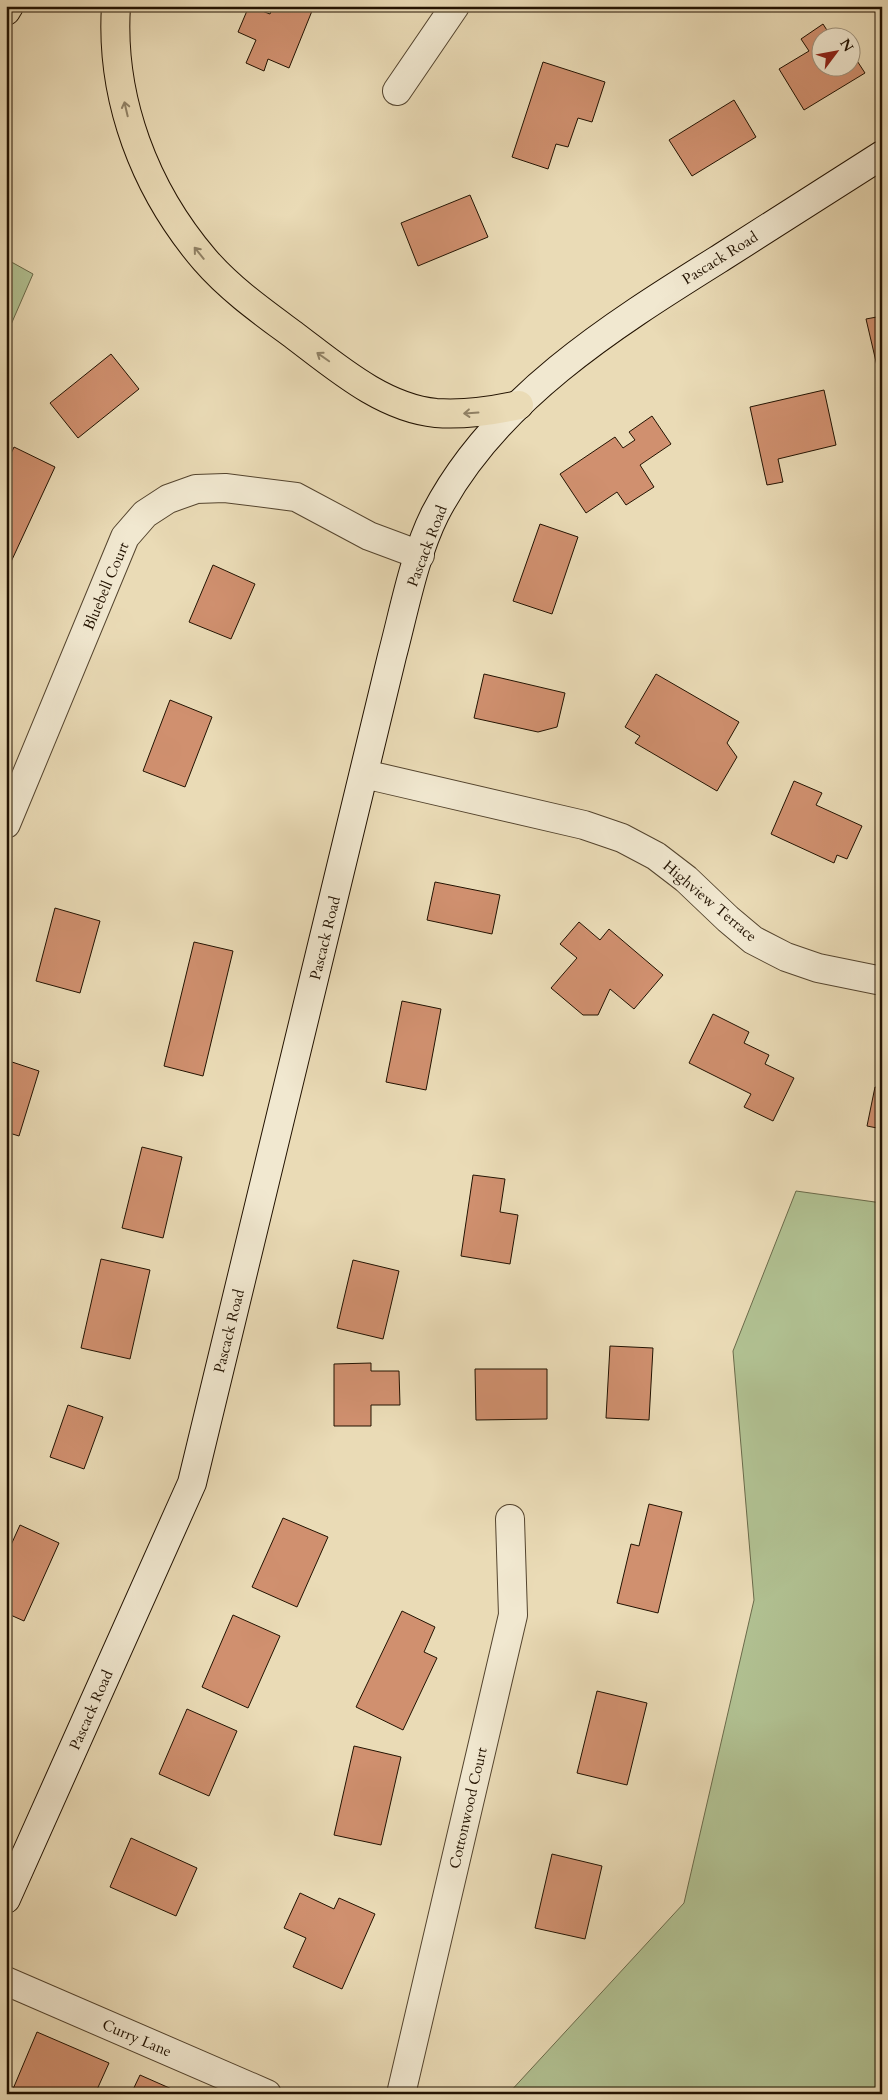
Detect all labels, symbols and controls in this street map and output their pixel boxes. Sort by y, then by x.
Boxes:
north arrow [810,28,860,78]
text: N [835,35,858,56]
one-way arrow [121,102,130,118]
street label: Pascack Road [678,227,762,289]
one-way arrow [194,246,205,259]
one-way arrow [316,352,330,362]
one-way arrow [463,408,479,417]
street label: Pascack Road [402,502,452,590]
street label: Bluebell Court [79,539,134,633]
street label: Highview Terrace [659,856,761,946]
street label: Pascack Road [305,894,345,982]
street label: Pascack Road [209,1287,249,1375]
street label: Pascack Road [64,1667,118,1753]
street label: Cottonwood Court [444,1745,492,1871]
street label: Curry Lane [99,2014,175,2062]

